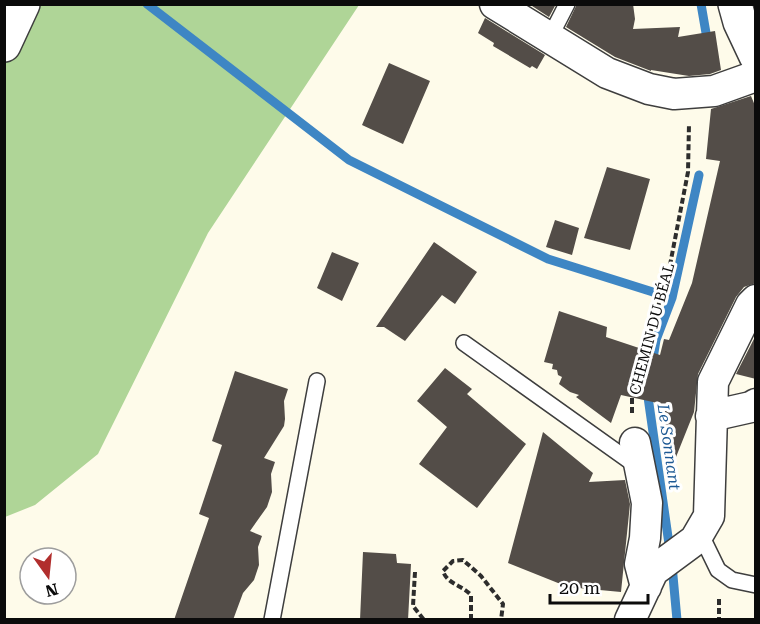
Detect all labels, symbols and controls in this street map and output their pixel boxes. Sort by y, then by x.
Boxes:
street label: CHEMIN DU BÉAL [626,261,678,397]
water label: Le Sonnant [653,402,684,491]
north arrow [18,546,78,606]
scale bar [550,567,648,605]
text: 20 m [559,577,600,598]
text: N [43,579,60,601]

